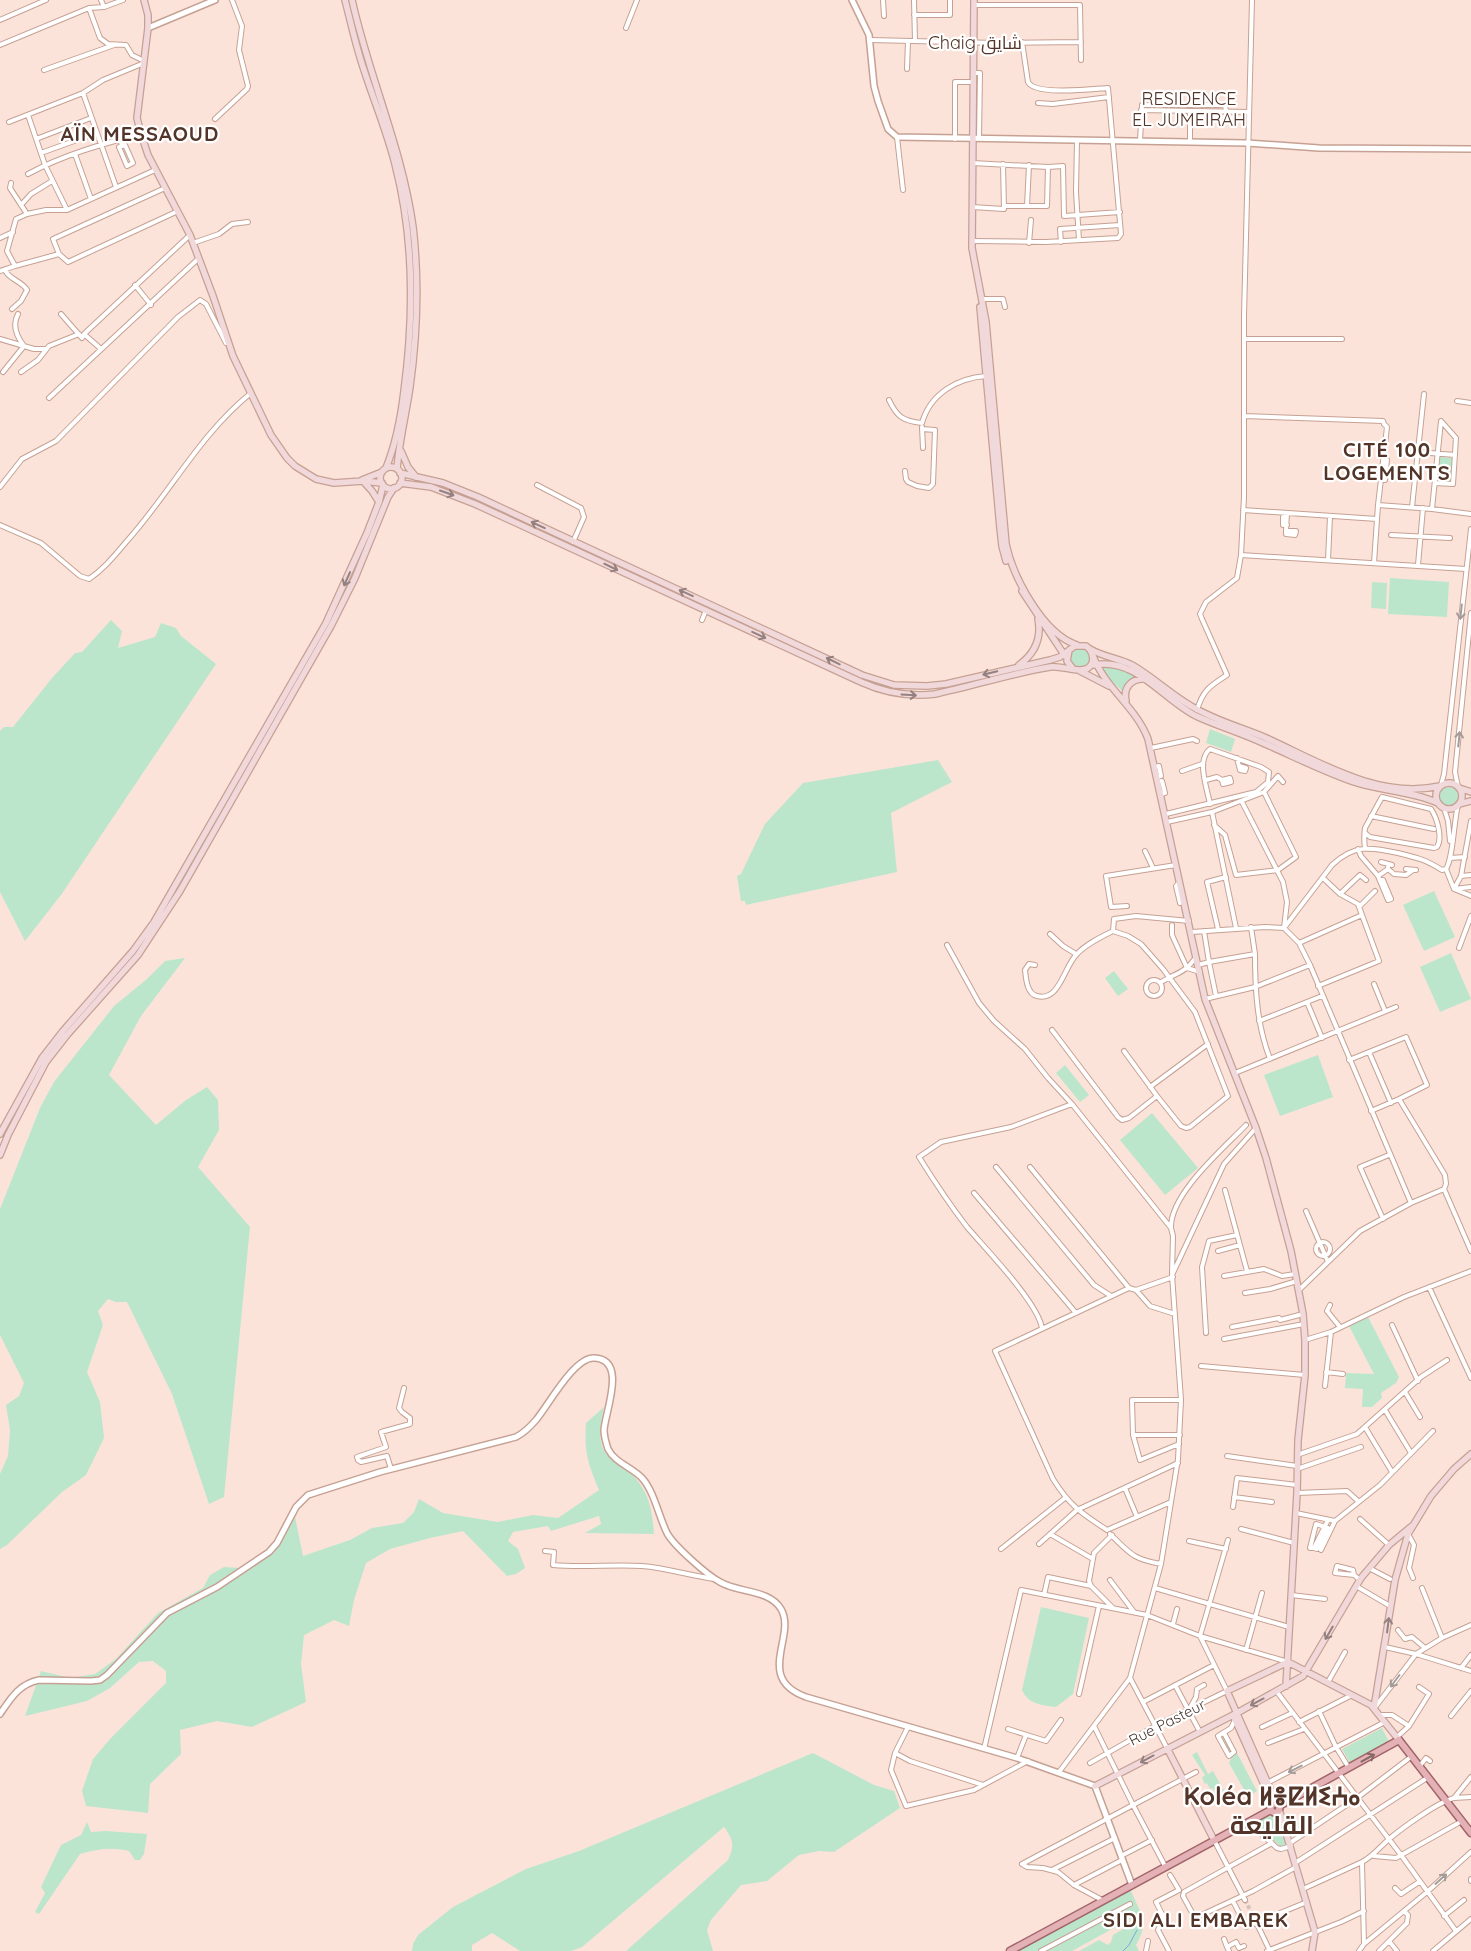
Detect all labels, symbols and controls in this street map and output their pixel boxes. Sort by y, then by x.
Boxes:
district label: Chaig شايق [928,31,1022,55]
district label: RESIDENCE EL JUMEIRAH [1132,87,1246,131]
district label: AÏN MESSAOUD [61,121,219,146]
district label: CITÉ 100 LOGEMENTS [1323,437,1451,485]
one-way arrow [439,489,455,498]
one-way arrow [531,520,546,529]
one-way arrow [603,563,618,572]
one-way arrow [341,571,351,586]
one-way arrow [679,587,694,597]
one-way arrow [1456,604,1466,620]
one-way arrow [751,630,766,640]
one-way arrow [826,656,841,666]
one-way arrow [982,669,998,679]
one-way arrow [900,690,917,700]
one-way arrow [1454,731,1464,747]
one-way arrow [1383,1618,1393,1634]
one-way arrow [1324,1625,1334,1639]
one-way arrow [1390,1674,1401,1687]
street label: Rue Pasteur [1125,1694,1209,1749]
one-way arrow [1250,1697,1265,1707]
one-way arrow [1360,1752,1374,1762]
one-way arrow [1139,1754,1154,1764]
one-way arrow [1287,1764,1302,1774]
district label: Koléa ⵍⴻⵇⵍⵉⵄⴰ القليعة [1184,1780,1360,1840]
one-way arrow [1435,1873,1448,1885]
district label: SIDI ALI EMBAREK [1103,1907,1289,1932]

